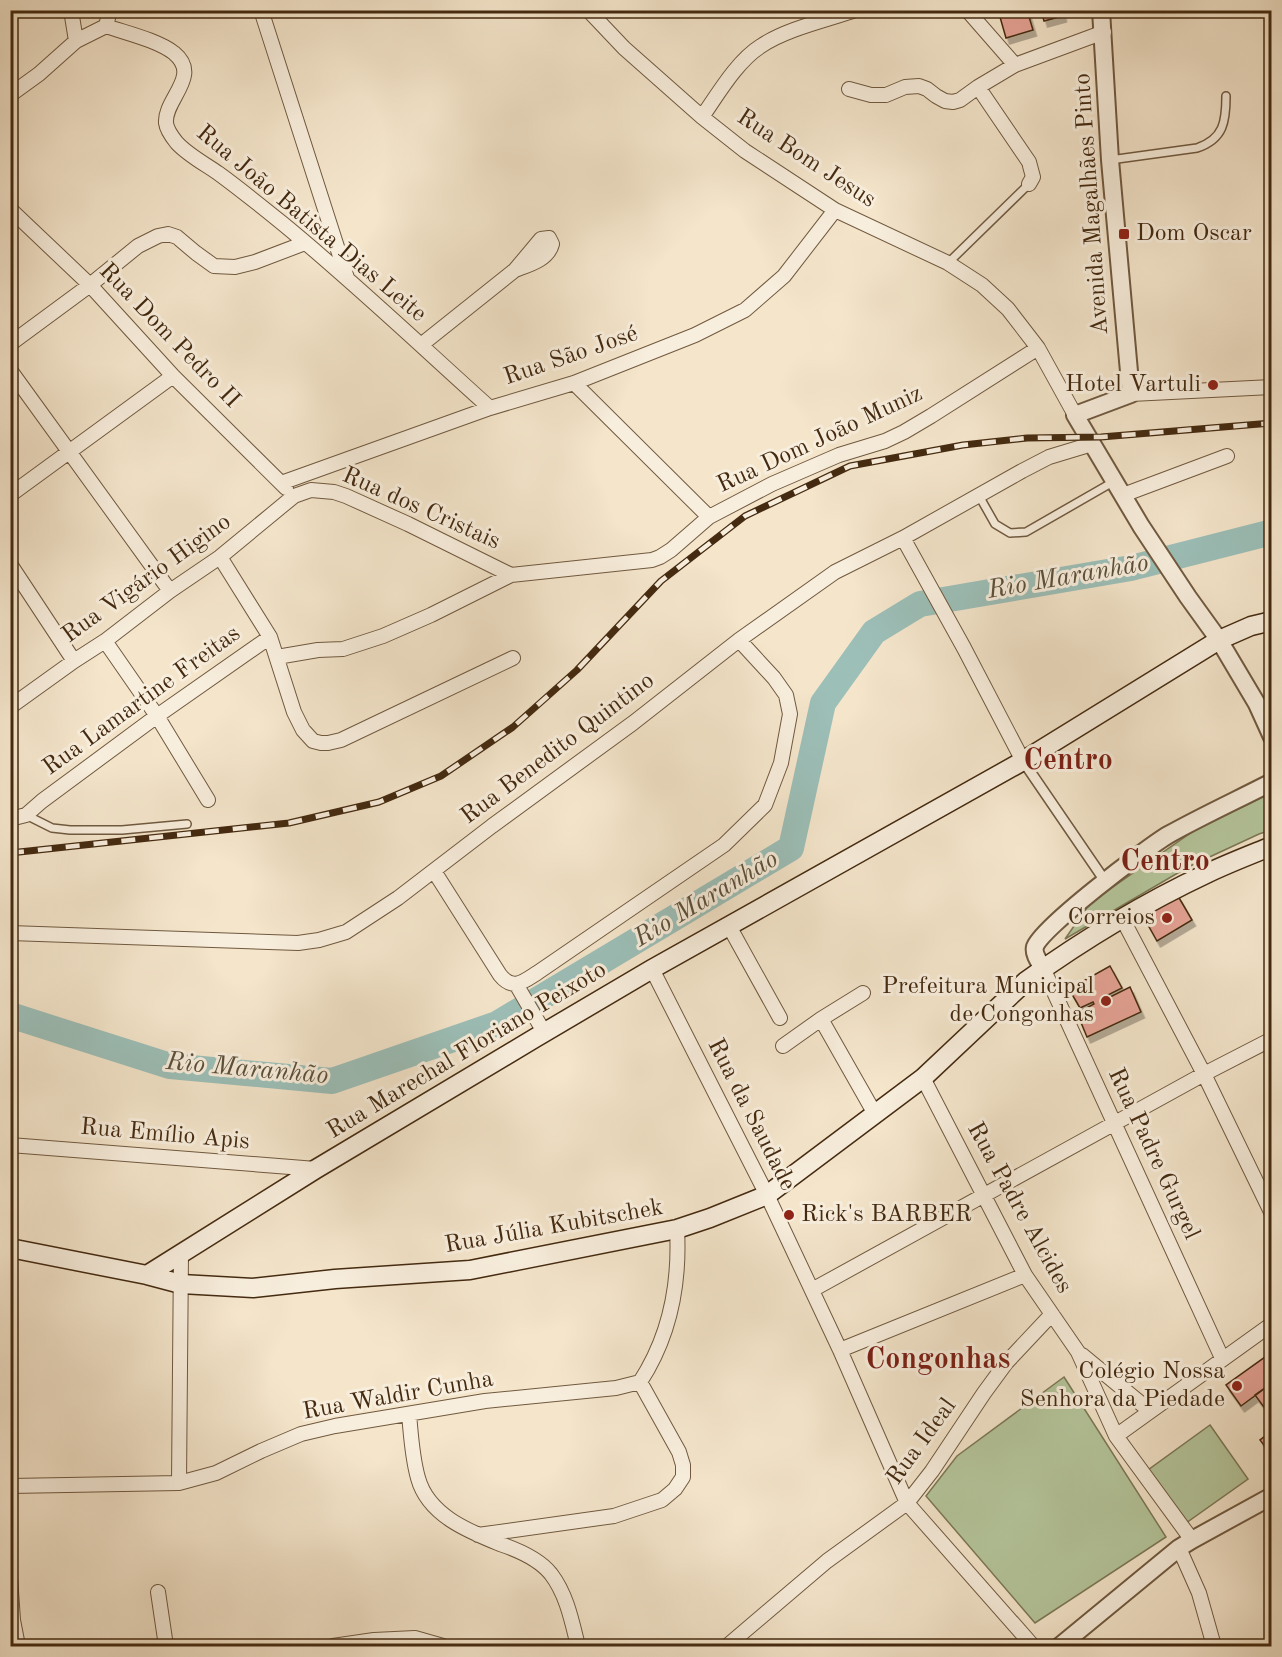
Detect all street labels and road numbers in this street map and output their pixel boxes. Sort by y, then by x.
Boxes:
street label: Avenida Magalhães Pinto [1071,72,1113,336]
street label: Rua Bom Jesus [732,105,880,213]
street label: Rua João Batista Dias Leite [192,121,430,327]
street label: Rua Dom Pedro II [94,259,244,413]
street label: Rua São José [501,322,641,390]
street label: Rua Dom João Muniz [714,382,926,498]
street label: Rua dos Cristais [338,463,504,555]
street label: Rua Vigário Higino [58,510,236,648]
street label: Rua Lamartine Freitas [39,622,245,780]
street label: Rua Benedito Quintino [457,669,659,829]
street label: Rua Marechal Floriano Peixoto [323,958,611,1144]
street label: Rua da Saudade [702,1035,800,1195]
street label: Rua Padre Gurgel [1103,1065,1203,1243]
street label: Rua Emílio Apis [79,1116,251,1154]
street label: Rua Padre Alcides [962,1118,1076,1298]
street label: Rua Júlia Kubitschek [443,1196,665,1258]
street label: Rua Waldir Cunha [301,1367,495,1425]
street label: Rua Ideal [883,1395,961,1489]

